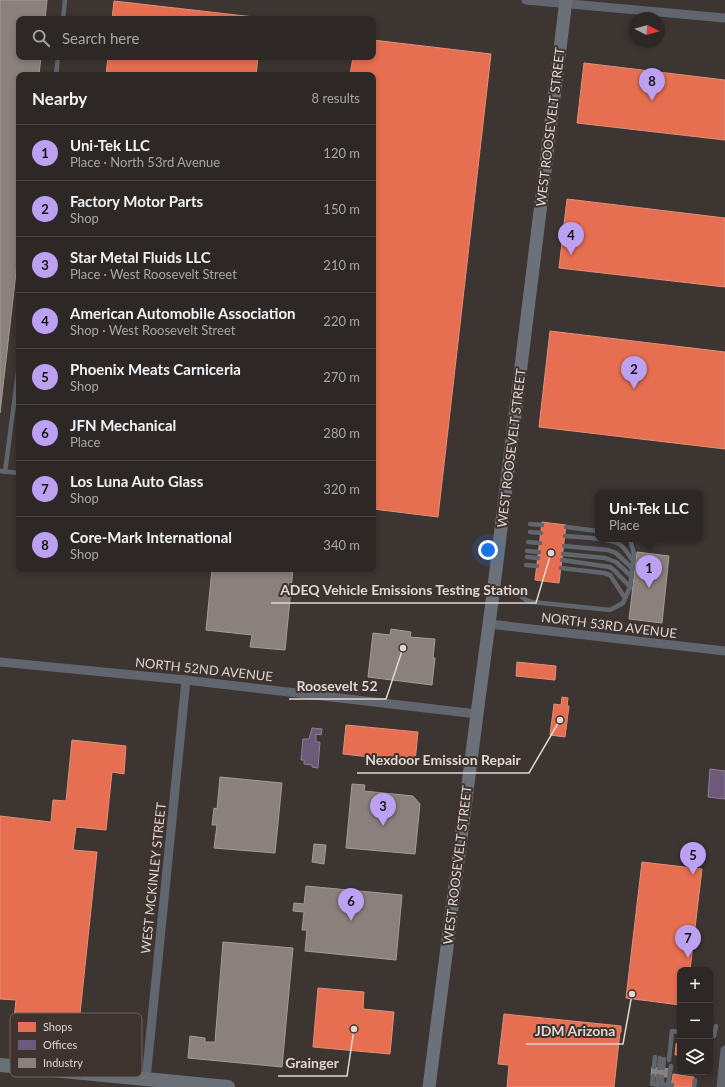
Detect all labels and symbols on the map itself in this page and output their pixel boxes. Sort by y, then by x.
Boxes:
north arrow [629,12,665,48]
street label: WEST ROOSEVELT STREET [532,46,568,207]
pin: 8 [639,68,665,101]
pin: 4 [558,222,584,255]
pin: 2 [621,356,647,389]
street label: WEST ROOSEVELT STREET [493,367,529,528]
your location [478,540,498,560]
pin: 1 [636,555,662,588]
callout: ADEQ Vehicle Emissions Testing Station [271,577,536,603]
text: ADEQ Vehicle Emissions Testing Station [279,581,528,598]
street label: NORTH 53RD AVENUE [540,609,678,641]
street label: NORTH 52ND AVENUE [134,654,274,684]
callout: Roosevelt 52 [289,673,386,699]
text: Roosevelt 52 [296,677,378,694]
callout: Nexdoor Emission Repair [357,747,529,773]
text: Nexdoor Emission Repair [365,751,522,768]
street label: WEST ROOSEVELT STREET [439,784,475,945]
pin: 3 [370,793,396,826]
street label: WEST MCKINLEY STREET [137,801,169,955]
pin: 5 [680,842,706,875]
pin: 6 [338,888,364,921]
pin: 7 [675,925,701,958]
legend [10,1013,142,1077]
callout: JDM Arizona [526,1018,623,1044]
text: Shops [43,1020,72,1033]
text: JDM Arizona [535,1022,615,1039]
text: Offices [43,1038,77,1051]
callout: Grainger [278,1050,347,1076]
text: Grainger [285,1054,340,1071]
text: Industry [43,1056,83,1069]

